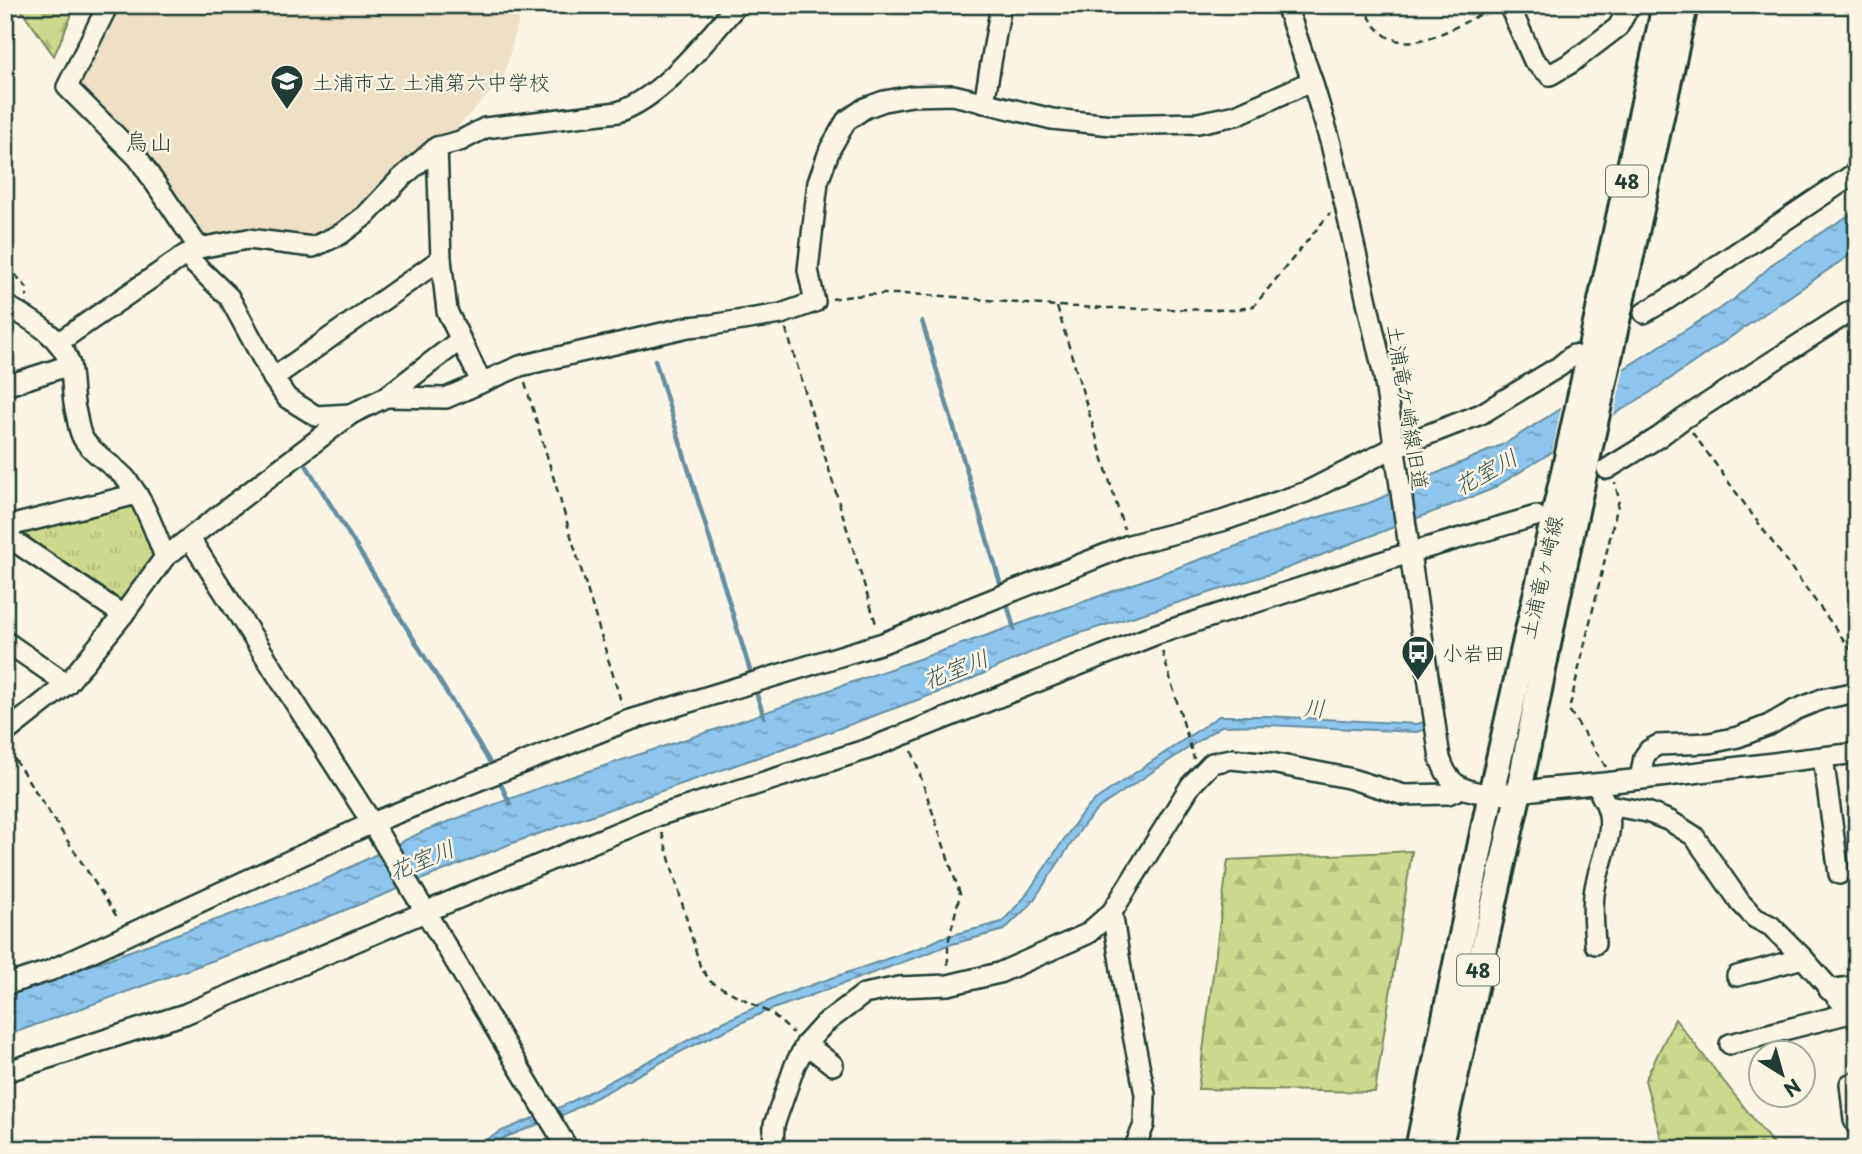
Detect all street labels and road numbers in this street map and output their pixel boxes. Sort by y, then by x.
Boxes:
road number: 48 [1606,166,1648,196]
street label: 土浦竜ケ崎線旧道 [1380,322,1438,492]
street label: 土浦竜ヶ崎線 [1510,512,1570,642]
road number: 48 [1457,954,1499,986]

